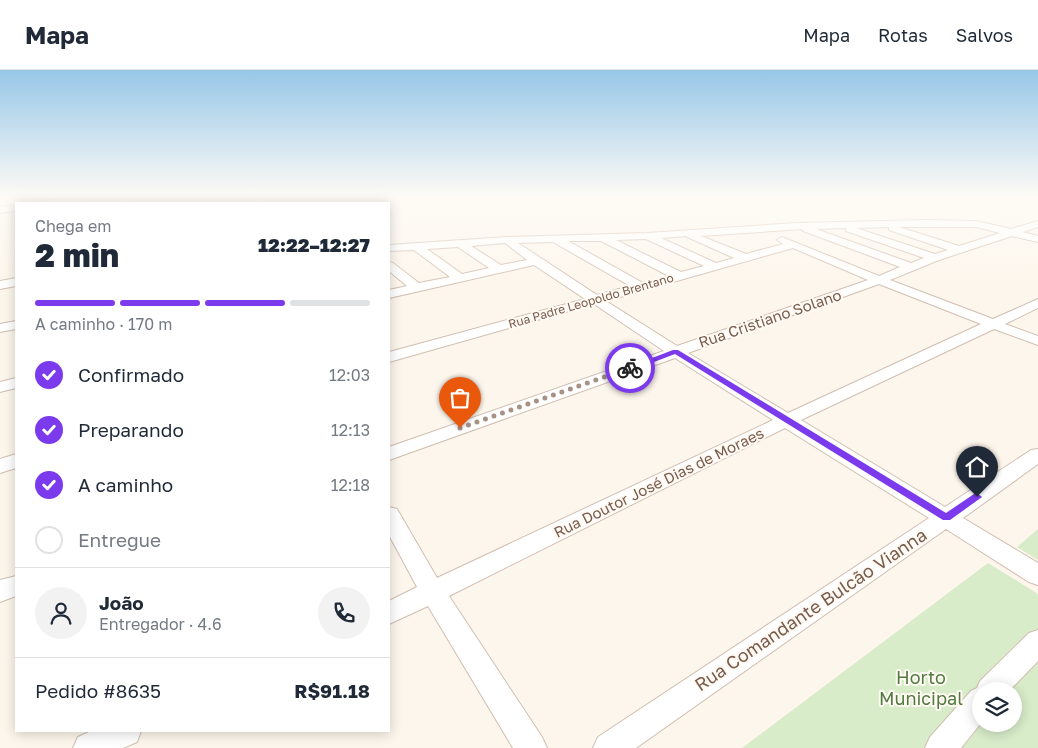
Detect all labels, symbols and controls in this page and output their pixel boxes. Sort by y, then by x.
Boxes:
text: Mapa [25,20,89,49]
text: Mapa [803,24,850,46]
text: Rotas [878,24,928,46]
text: Salvos [956,24,1013,46]
text: Chega em [35,216,111,236]
text: 12:22–12:27 [258,233,370,256]
text: 2 min [35,236,119,274]
street label: Rua Padre Leopoldo Brentano [507,270,675,331]
street label: Rua Cristiano Solano [696,285,843,351]
text: A caminho · 170 m [35,314,172,334]
courier [605,343,655,393]
icon: bike [616,354,644,382]
icon: check [35,361,63,389]
text: Confirmado [78,363,184,386]
text: 12:03 [329,365,370,385]
pin [439,377,481,428]
icon: bag [446,384,474,412]
icon: check [35,416,63,444]
text: Preparando [78,418,184,441]
text: 12:13 [331,420,370,440]
street label: Rua Doutor José Dias de Moraes [551,423,766,541]
pin [956,446,998,497]
icon: home [963,453,991,481]
icon: check [35,471,63,499]
text: A caminho [78,473,173,496]
text: 12:18 [331,475,370,495]
street label: Rua Comandante Bulcão Vianna [690,523,931,695]
text: Entregue [78,528,161,551]
button: person [35,587,87,639]
button: phone [318,587,370,639]
text: João [99,591,144,614]
text: Entregador · 4.6 [99,614,222,634]
park label: Horto Municipal [879,666,963,709]
text: Pedido #8635 [35,679,161,702]
text: R$91.18 [294,679,370,702]
map controls [972,682,1022,732]
button: layers [972,682,1022,732]

